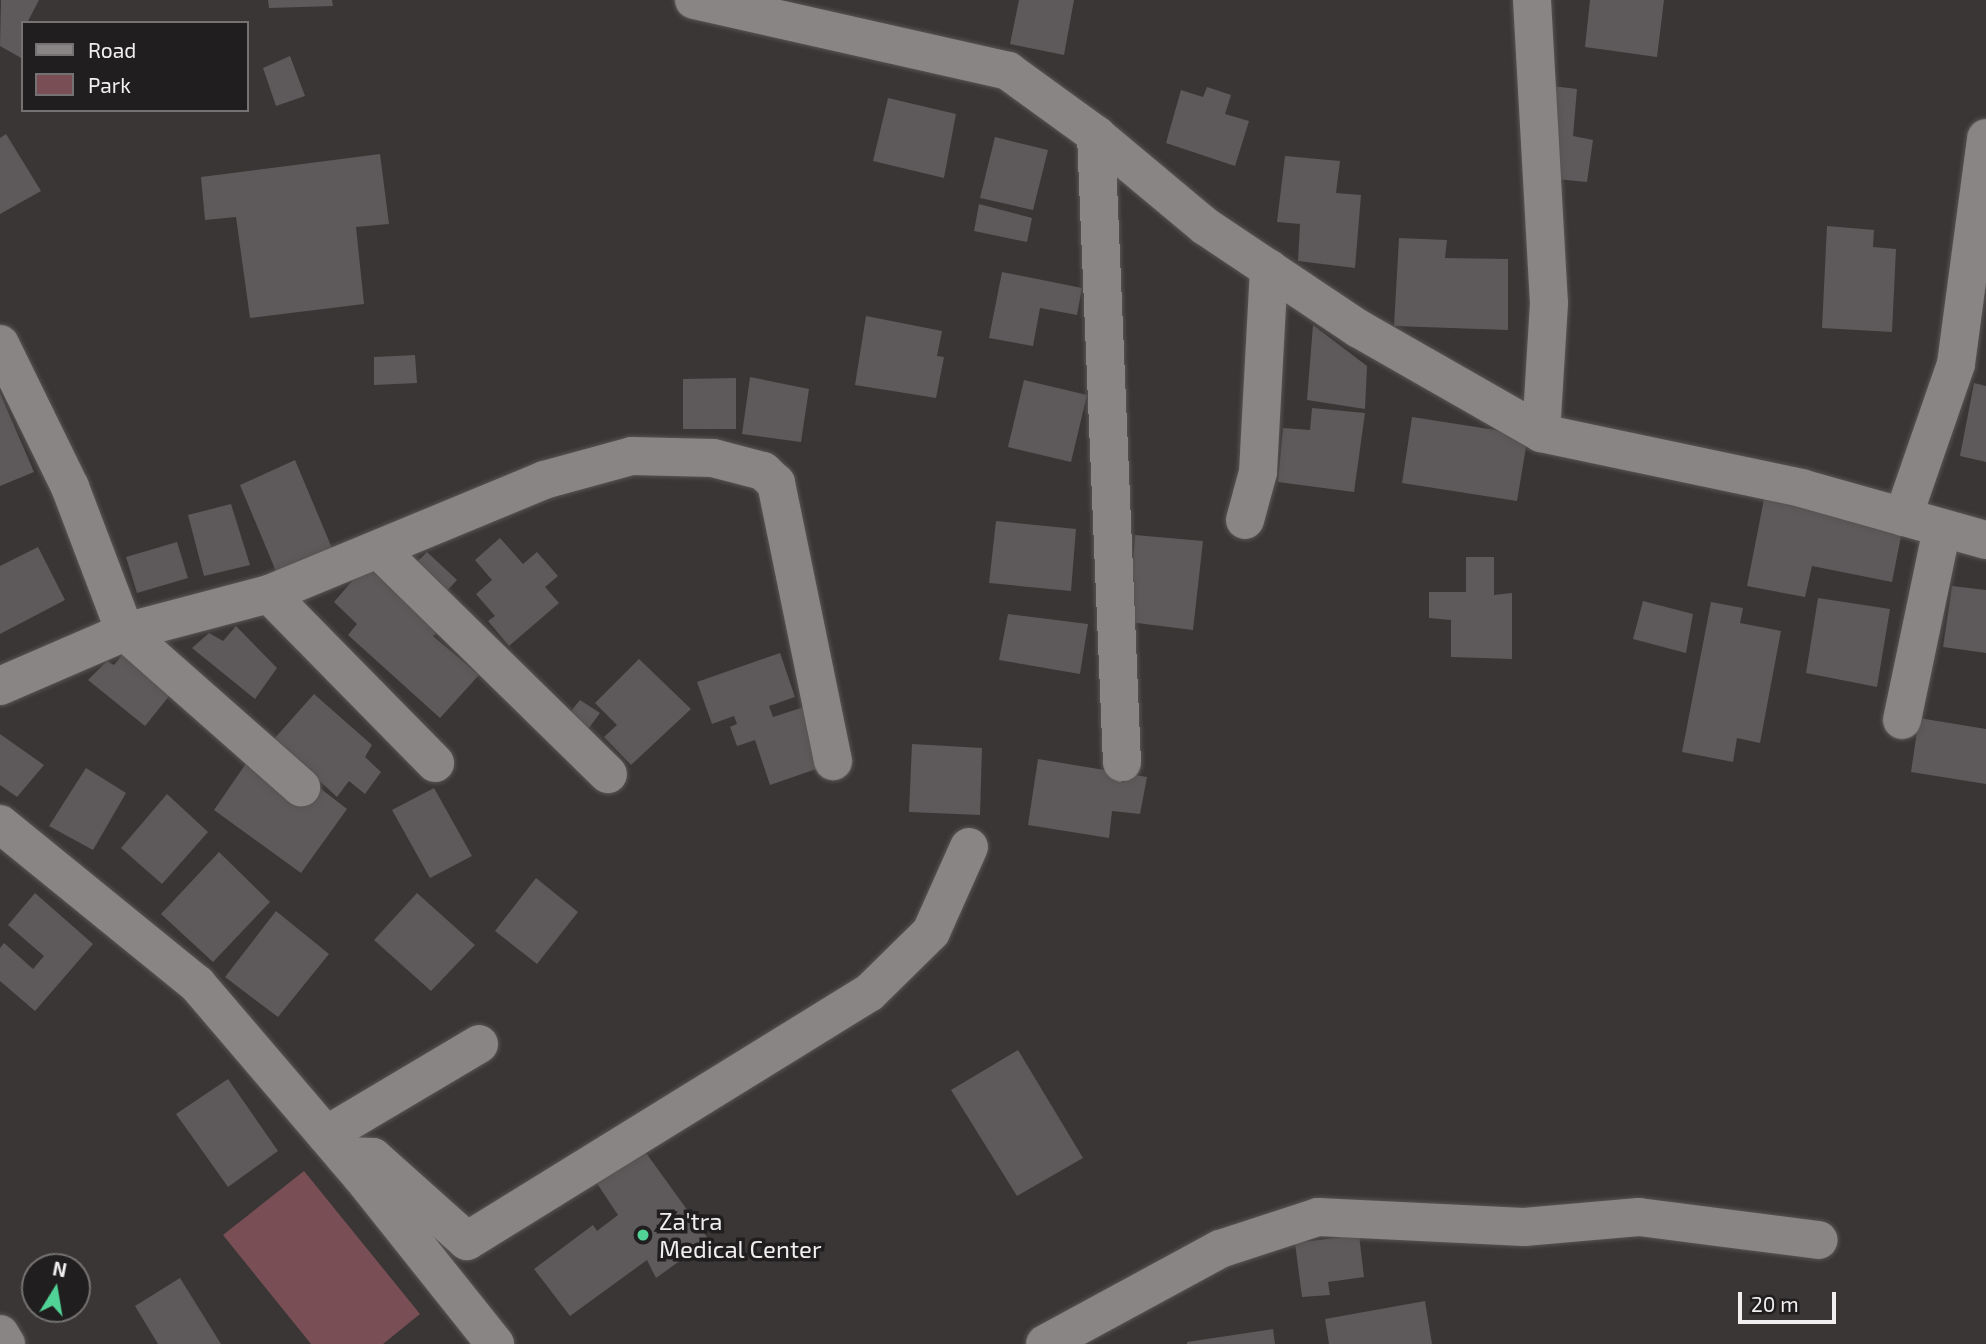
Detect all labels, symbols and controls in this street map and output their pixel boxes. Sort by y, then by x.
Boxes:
legend [21,21,248,112]
text: Road [88,37,136,62]
text: Park [88,72,131,97]
place label: Za'tra Medical Center [659,1207,822,1263]
marker: Za'tra Medical Center [633,1225,653,1245]
north arrow [21,1253,91,1323]
text: N [51,1256,69,1281]
scale bar [1741,1278,1839,1322]
text: 20 m [1751,1291,1799,1316]

